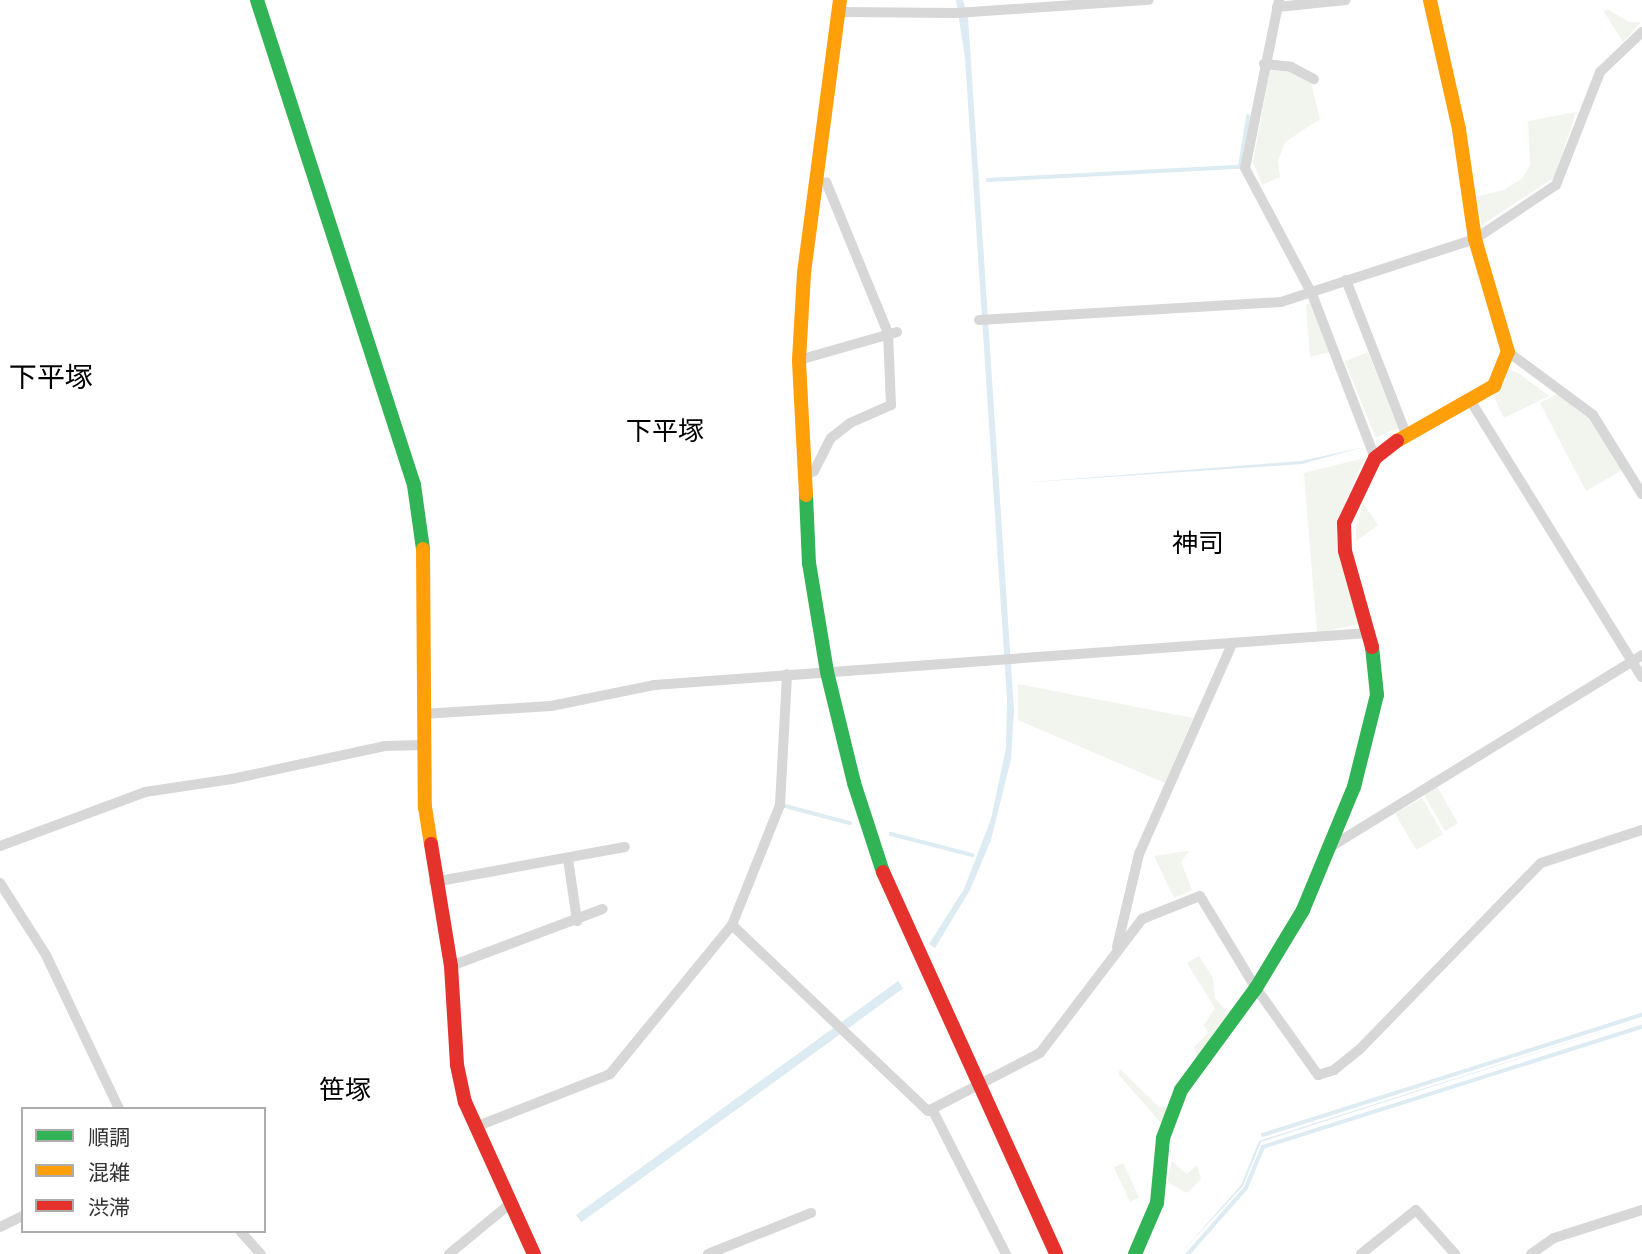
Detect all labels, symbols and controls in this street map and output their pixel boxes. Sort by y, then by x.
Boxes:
district label: 下平塚 [9,360,93,394]
district label: 下平塚 [626,416,704,448]
district label: 神司 [1172,528,1224,560]
district label: 笹塚 [319,1075,371,1107]
legend [21,1107,266,1233]
text: 順調 [88,1125,130,1150]
text: 混雑 [88,1160,130,1185]
text: 渋滞 [88,1195,130,1220]

